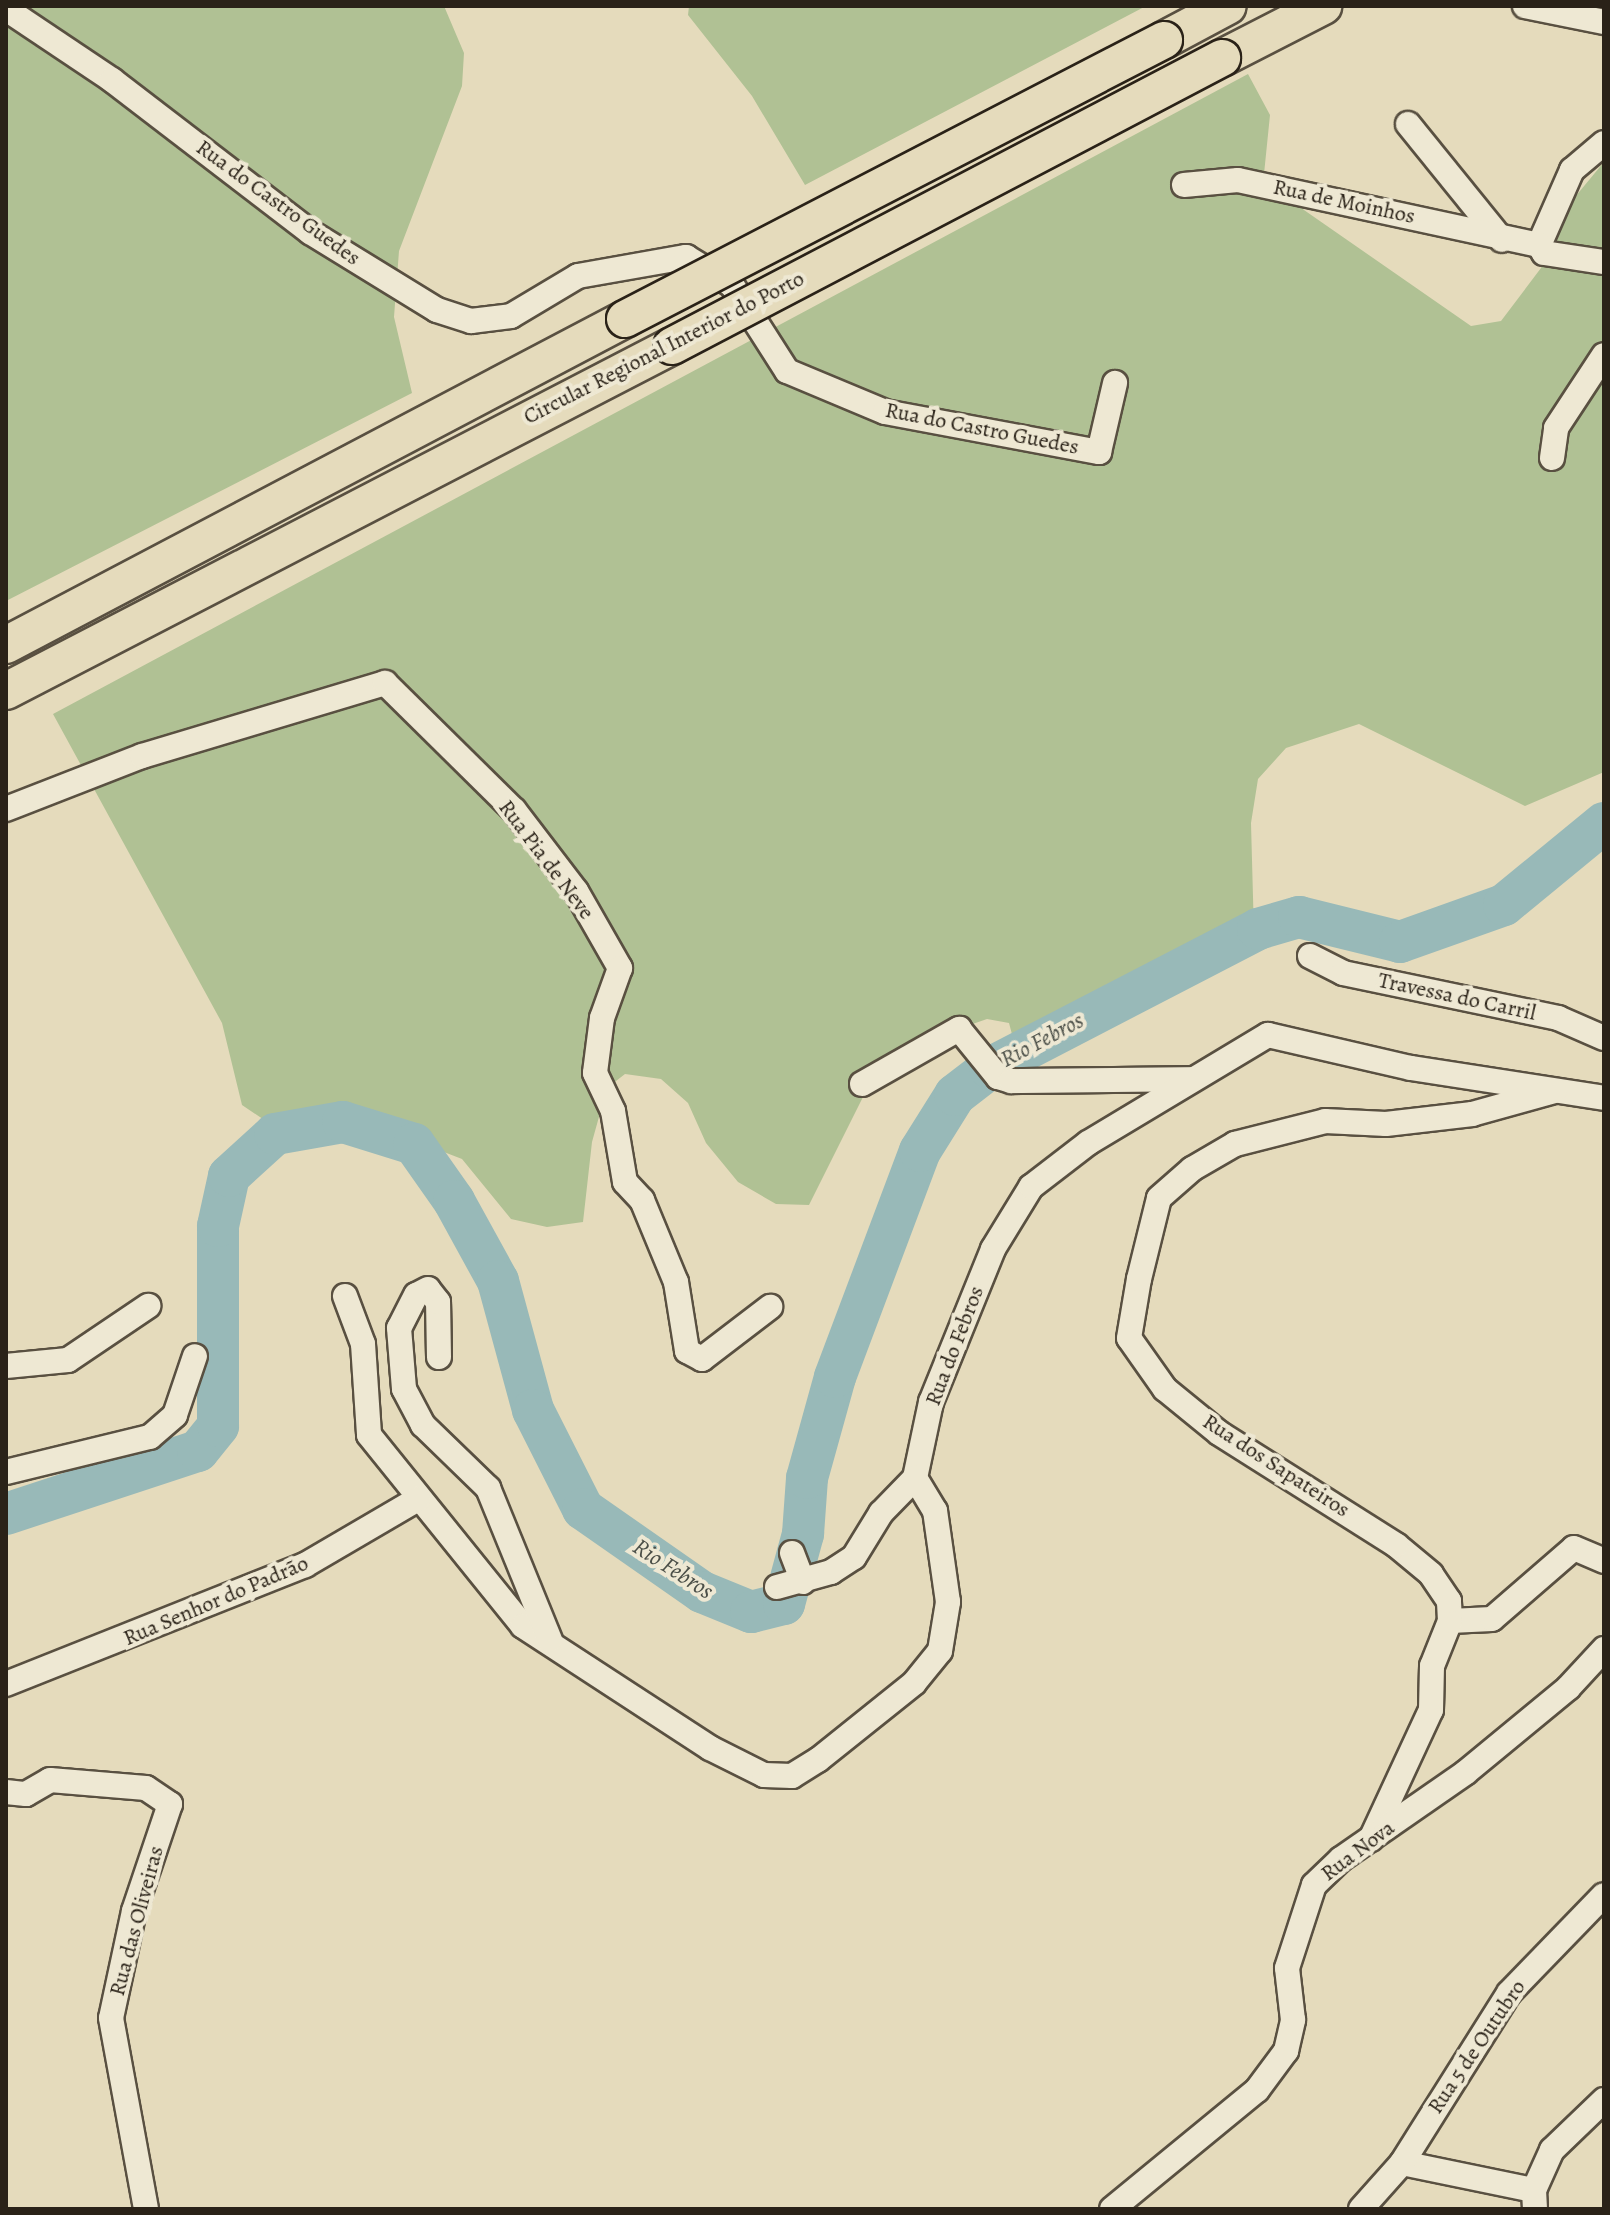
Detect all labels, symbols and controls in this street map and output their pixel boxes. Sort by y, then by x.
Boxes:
street label: Rua do Castro Guedes [191,135,365,271]
street label: Rua de Moinhos [1271,174,1417,230]
street label: Circular Regional Interior do Porto [519,266,809,430]
street label: Rua do Castro Guedes [883,397,1081,461]
street label: Rua Pia de Neve [493,795,599,925]
street label: Travessa do Carril [1376,967,1538,1027]
water label: Rio Febros [995,1006,1089,1074]
street label: Rua do Febros [920,1283,990,1409]
street label: Rua dos Sapateiros [1198,1409,1354,1523]
water label: Rio Febros [627,1532,719,1606]
street label: Rua Senhor do Padrão [120,1550,312,1652]
street label: Rua Nova [1316,1815,1400,1887]
street label: Rua das Oliveiras [104,1843,170,1999]
street label: Rua 5 de Outubro [1423,1975,1531,2119]

